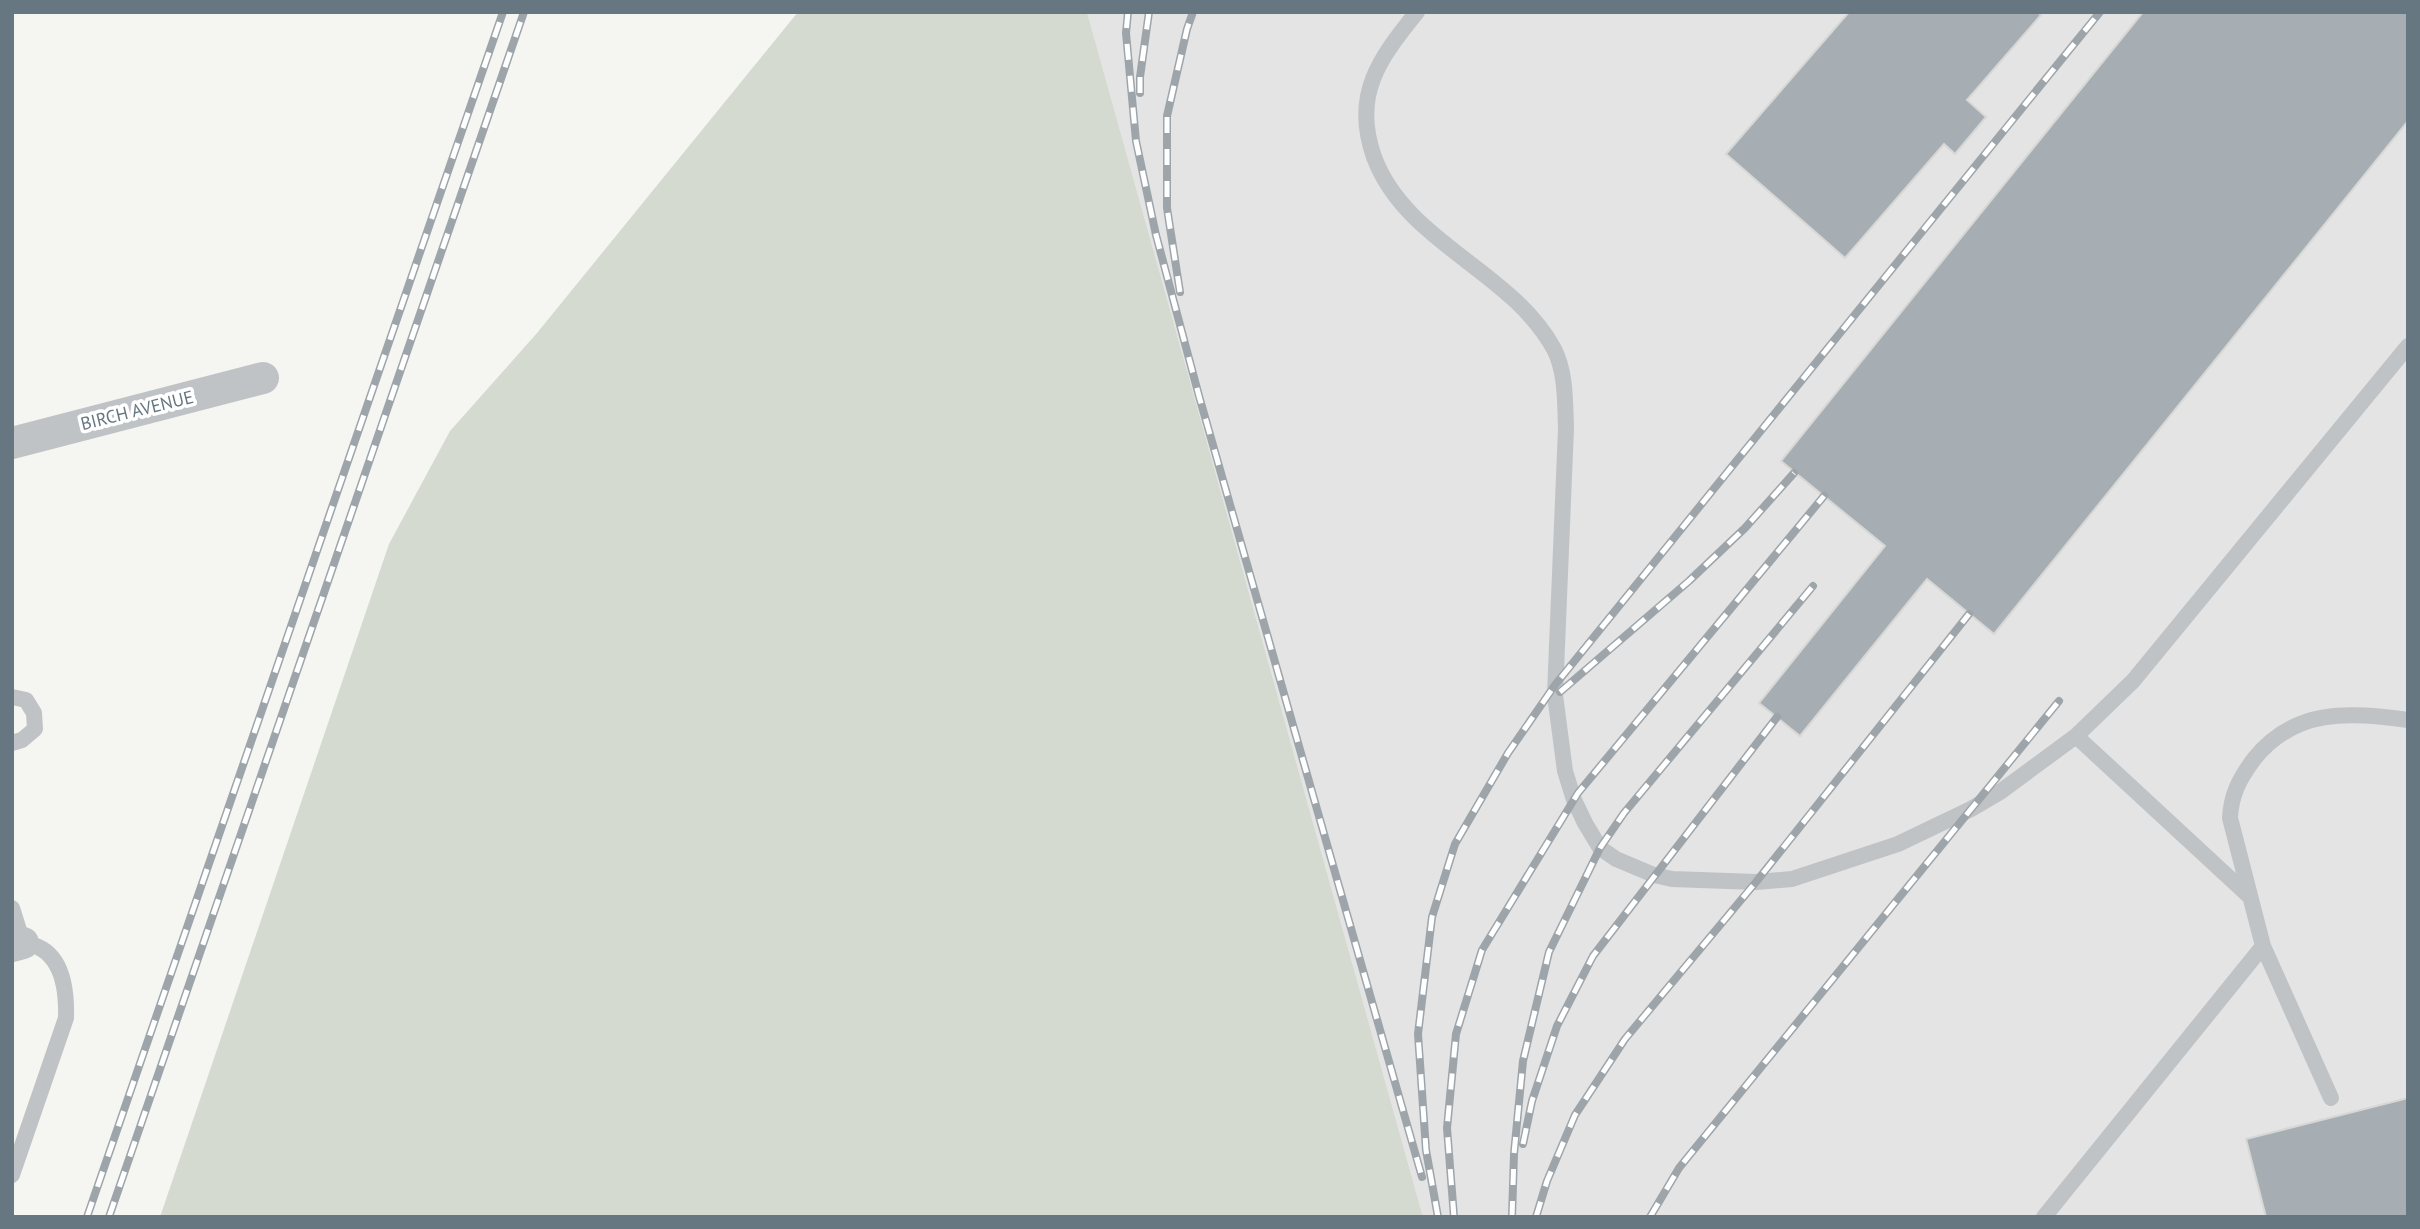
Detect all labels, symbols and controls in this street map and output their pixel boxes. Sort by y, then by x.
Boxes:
street label: BIRCH AVENUE [78,385,196,435]

